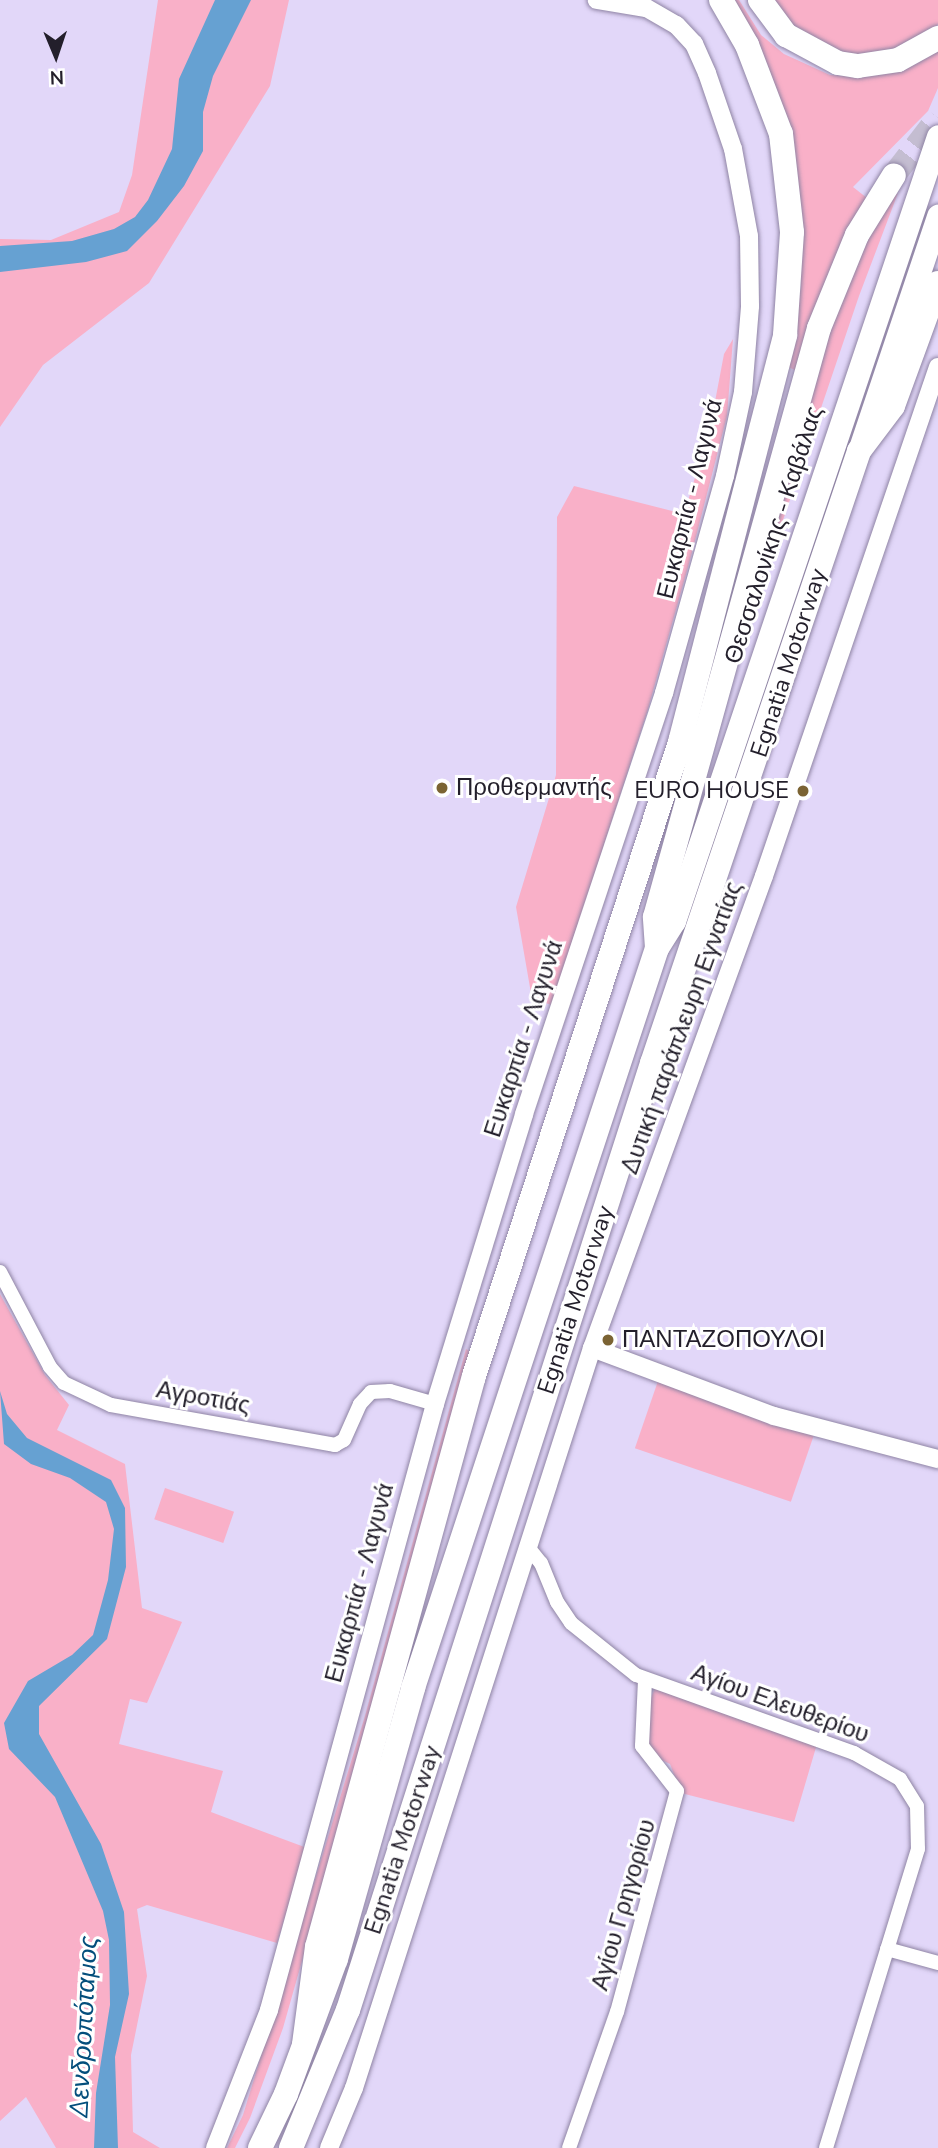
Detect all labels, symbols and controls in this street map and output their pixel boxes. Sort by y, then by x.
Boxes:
north arrow [21,21,91,91]
text: N [49,64,64,90]
street label: Ευκαρπία - Λαγυνά [651,396,729,602]
street label: Θεσσαλονίκης - Καβάλας [719,403,829,667]
street label: Egnatia Motorway [745,565,833,761]
place label: Προθερμαντής [456,774,612,802]
place label: EURO HOUSE [634,777,789,805]
marker: Προθερμαντής [434,780,450,796]
marker: EURO HOUSE [795,783,811,799]
street label: Δυτική παράπλευρη Εγνατίας [616,878,748,1178]
street label: Ευκαρπία - Λαγυνά [479,937,569,1141]
street label: Egnatia Motorway [532,1202,620,1398]
place label: ΠΑΝΤΑΖΟΠΟΥΛΟΙ [622,1326,825,1354]
marker: ΠΑΝΤΑΖΟΠΟΥΛΟΙ [600,1332,616,1348]
street label: Αγροτιάς [154,1376,252,1420]
street label: Ευκαρπία - Λαγυνά [320,1480,400,1686]
street label: Αγίου Ελευθερίου [687,1659,873,1749]
street label: Egnatia Motorway [359,1742,447,1938]
street label: Αγίου Γρηγορίου [586,1816,662,1994]
water label: Δενδροπόταμος [64,1935,104,2119]

